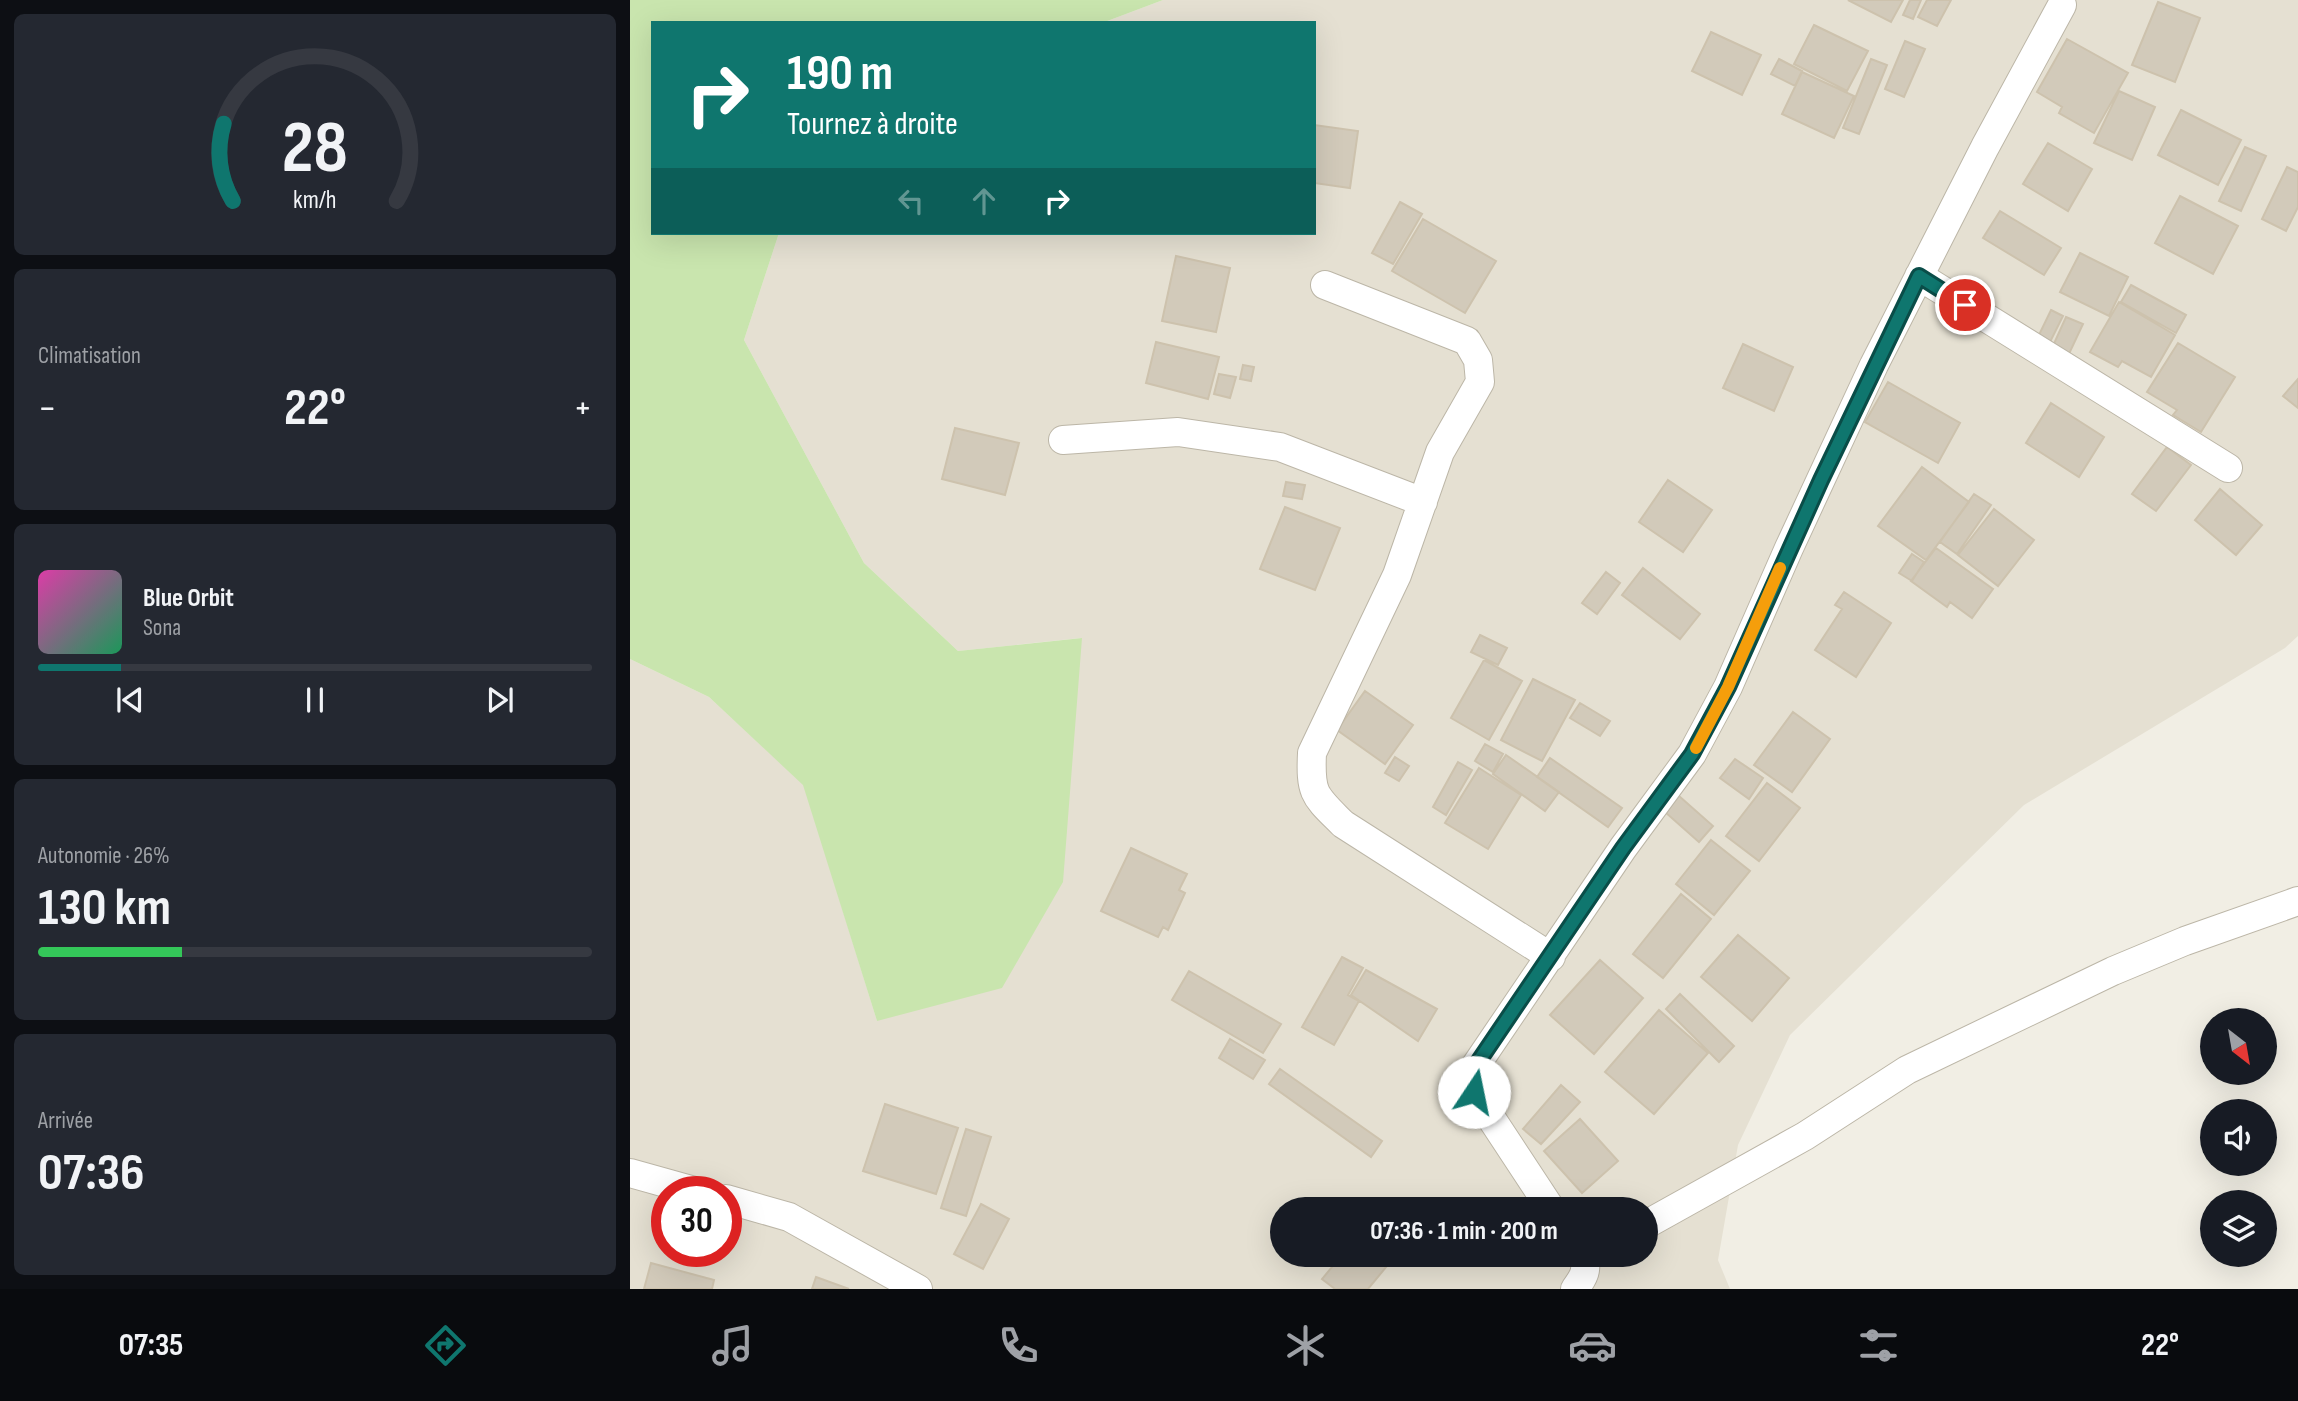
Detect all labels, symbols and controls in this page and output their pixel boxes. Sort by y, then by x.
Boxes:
text: 190 m [787,45,893,104]
icon: right [672,49,763,140]
text: 28 [282,105,348,193]
text: Tournez à droite [787,105,958,144]
icon: left [892,182,930,220]
icon: ahead [965,182,1003,220]
icon: right [1038,182,1076,220]
text: km/h [293,184,337,215]
pin [1935,275,1995,335]
icon: arrive [1946,286,1984,324]
text: Climatisation [38,342,141,370]
text: 22° [284,377,346,440]
text: − [38,386,57,431]
text: + [573,386,592,431]
text: Blue Orbit [143,583,234,614]
text: Sona [143,614,181,642]
icon: previous [111,681,149,719]
icon: pause [296,681,334,719]
icon: next [481,681,519,719]
text: Autonomie · 26% [38,842,170,870]
text: 130 km [38,877,171,940]
north arrow [2200,1008,2277,1085]
map controls [2200,1008,2277,1267]
position arrow [1437,1055,1511,1129]
button: sound [2200,1099,2277,1176]
text: Arrivée [38,1107,93,1135]
text: 07:36 [38,1142,145,1205]
speed limit sign: 30 [651,1176,742,1267]
button: layers [2200,1190,2277,1267]
text: 07:36 · 1 min · 200 m [1370,1216,1558,1247]
icon: directions [421,1321,470,1370]
icon: music [708,1321,757,1370]
icon: phone [994,1321,1043,1370]
icon: climate [1281,1321,1330,1370]
icon: car [1568,1321,1617,1370]
icon: filters [1854,1321,1903,1370]
text: 07:35 [119,1326,183,1365]
text: 22° [2141,1326,2179,1365]

